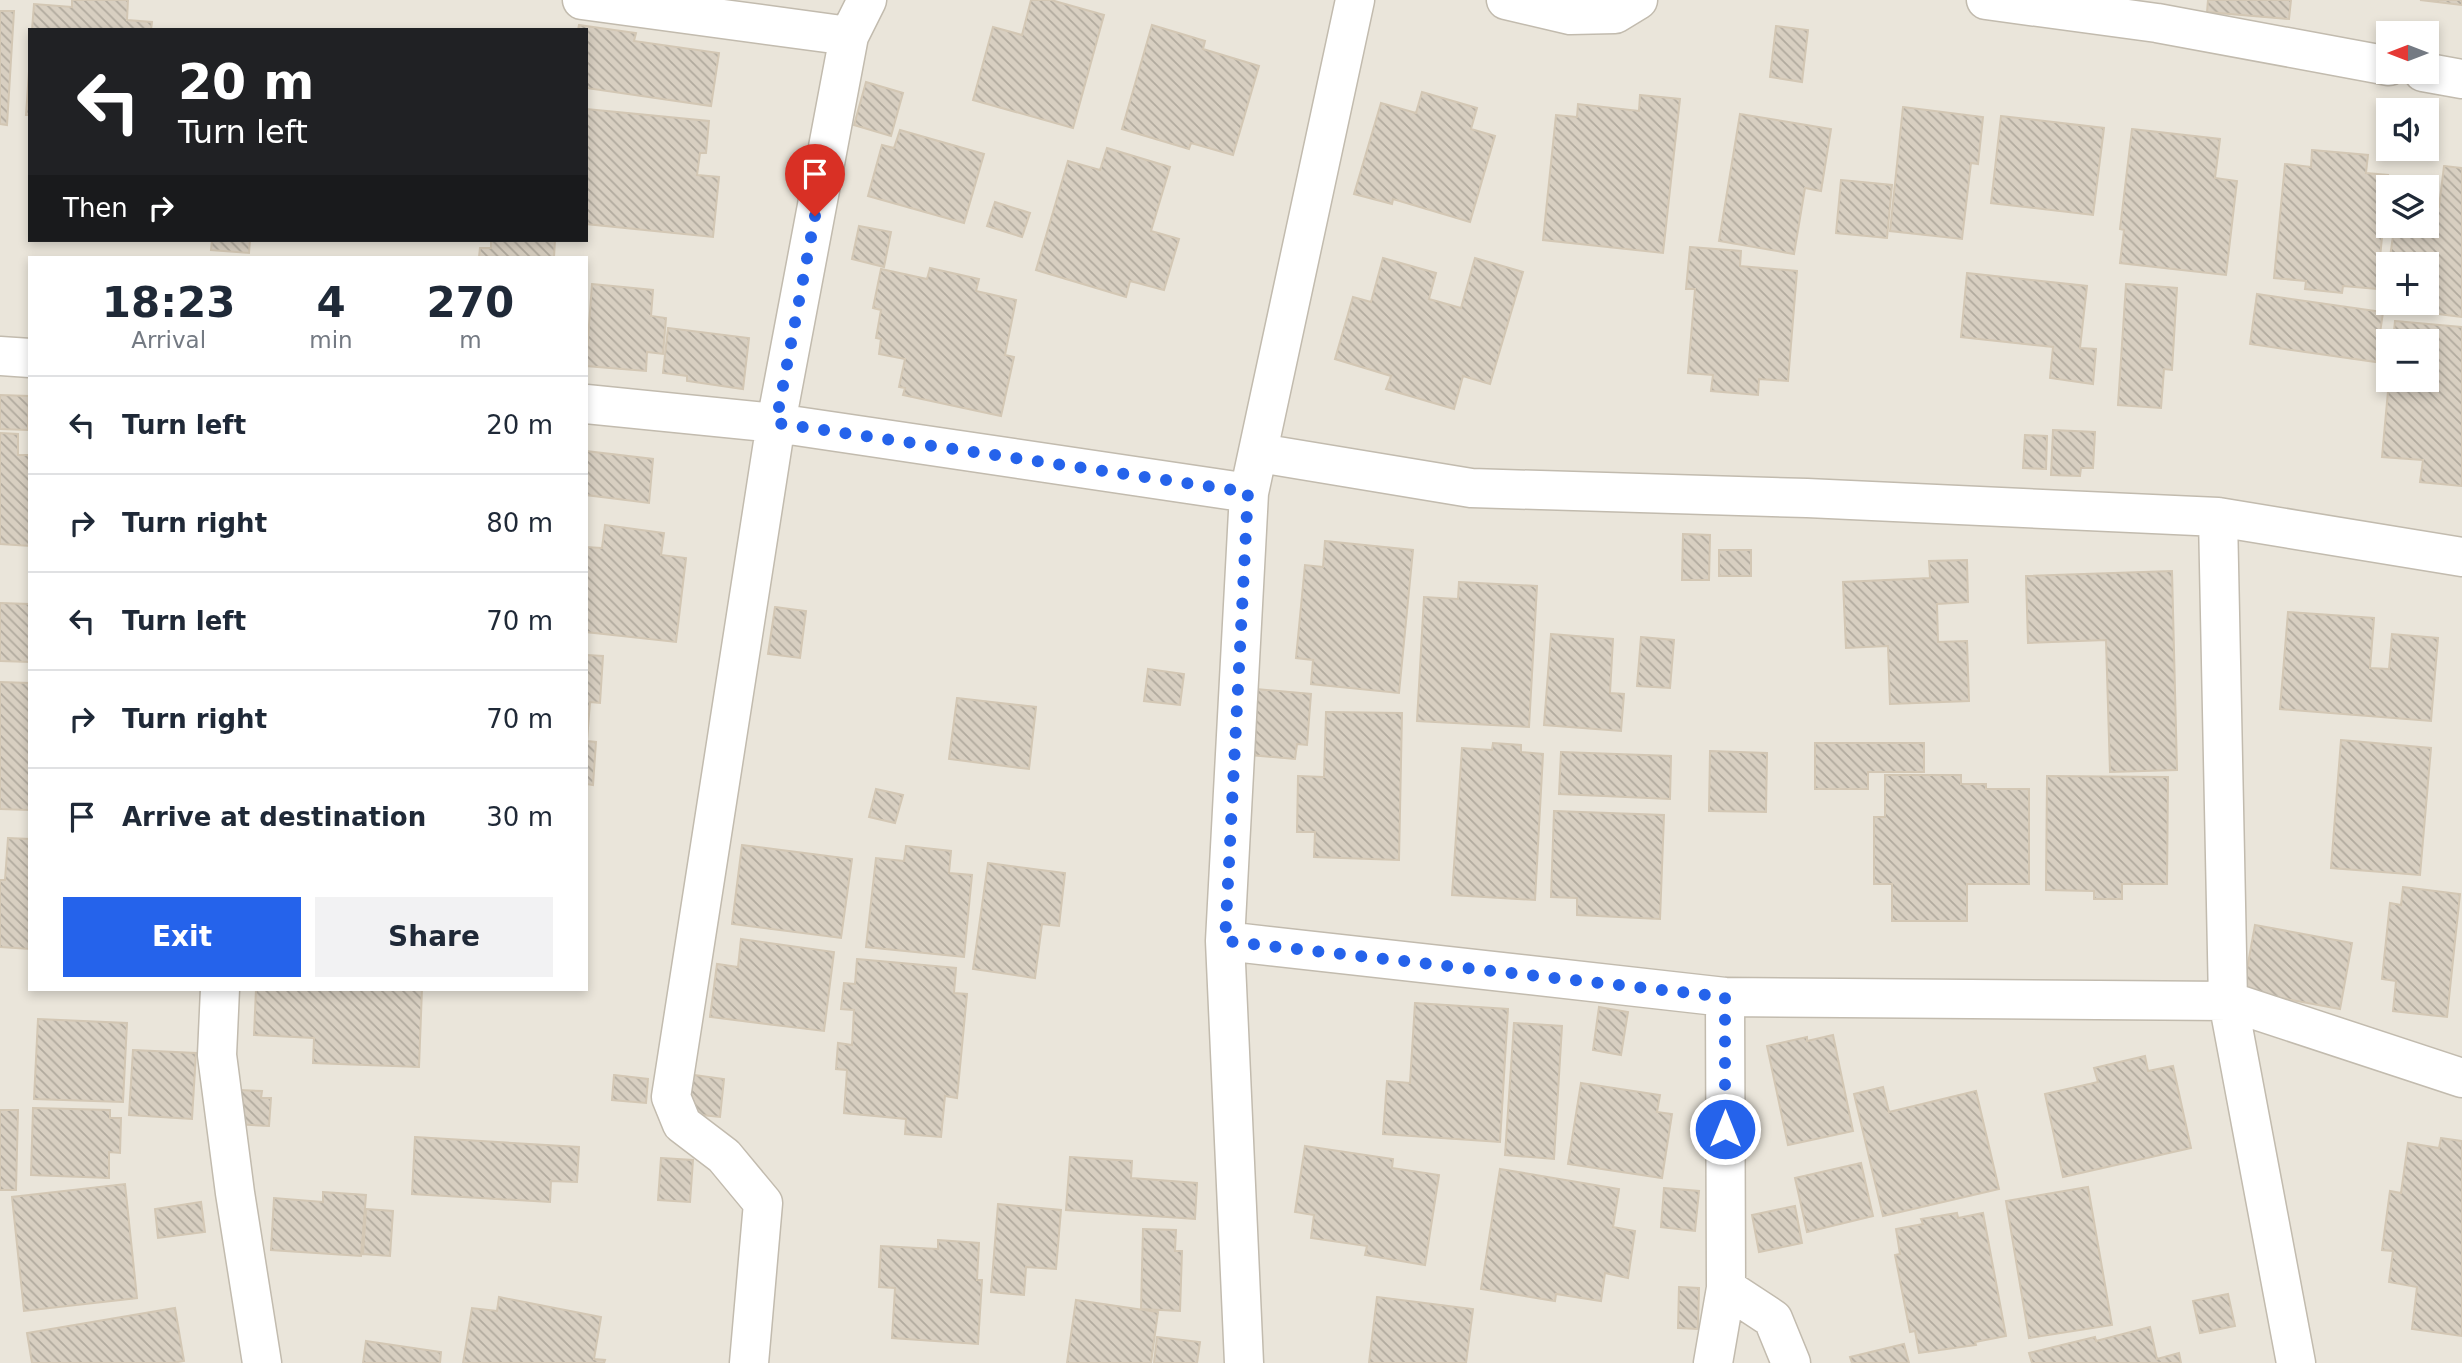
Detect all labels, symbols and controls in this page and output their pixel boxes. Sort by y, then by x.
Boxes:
north arrow [2376,21,2440,84]
map controls [2376,21,2439,392]
text: 20 m [178,54,314,111]
icon: left [63,56,154,147]
button: sound [2376,98,2439,161]
text: Turn left [178,113,308,151]
pin [785,144,845,216]
icon: arrive [796,155,834,193]
button: layers [2376,175,2439,238]
icon: right [142,189,180,227]
text: Then [63,193,128,223]
button: + [2376,252,2439,315]
text: 18:23 [102,278,236,327]
text: 4 [316,278,346,327]
text: 270 [427,278,514,327]
text: Arrival [131,327,206,353]
text: min [309,327,353,353]
text: m [459,327,482,353]
button: − [2376,329,2439,392]
icon: left [63,406,101,444]
text: Turn left [122,410,246,440]
text: 20 m [486,410,553,440]
icon: right [63,504,101,542]
text: Turn right [122,508,267,538]
text: 80 m [486,508,553,538]
icon: left [63,602,101,640]
text: Turn left [122,606,246,636]
text: 70 m [486,606,553,636]
icon: right [63,700,101,738]
text: Turn right [122,704,267,734]
text: 70 m [486,704,553,734]
icon: arrive [63,798,101,836]
text: Arrive at destination [122,802,426,832]
text: 30 m [486,802,553,832]
button: Exit [63,897,301,977]
button: Share [315,897,553,977]
position arrow [1688,1092,1762,1166]

